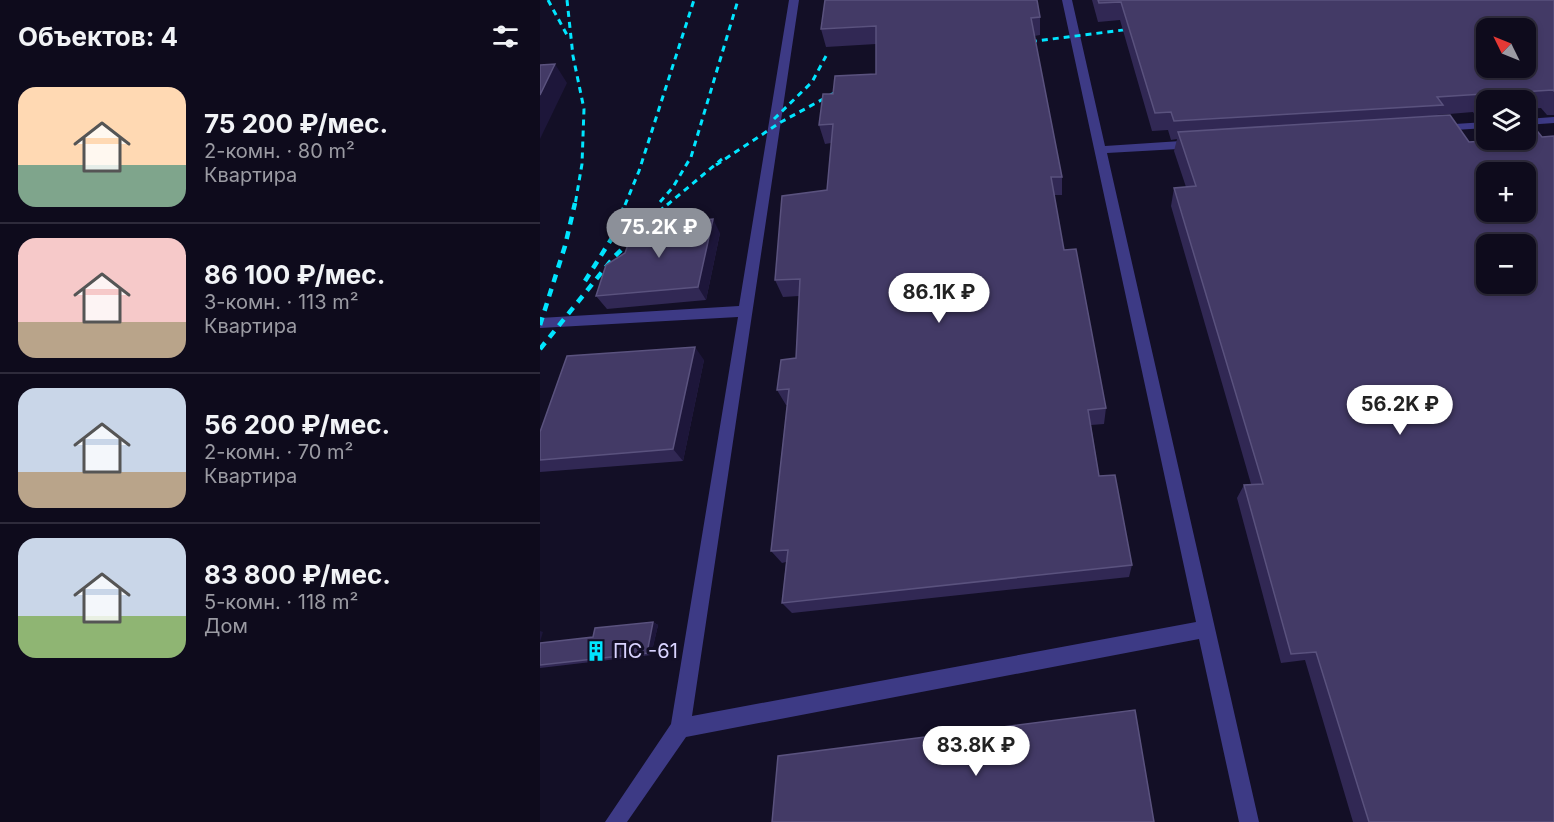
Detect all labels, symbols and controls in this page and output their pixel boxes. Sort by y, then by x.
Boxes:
north arrow [1476,18,1536,78]
map controls [1476,18,1536,294]
icon: filters [489,20,522,53]
text: Объектов: 4 [18,21,178,52]
button: layers [1476,90,1536,150]
text: 75 200 ₽/мес. [204,108,388,139]
icon: home [66,111,138,183]
text: 2-комн. · 80 m² [204,139,355,163]
button: + [1476,162,1536,222]
text: Квартира [204,163,297,187]
pin: 75.2K ₽ [604,208,714,259]
text: 75.2K ₽ [621,215,698,239]
button: − [1476,234,1536,294]
text: 86 100 ₽/мес. [204,259,385,290]
icon: home [66,262,138,334]
pin: 86.1K ₽ [884,273,994,324]
text: 86.1K ₽ [903,280,975,304]
text: 3-комн. · 113 m² [204,290,359,314]
text: Квартира [204,314,297,338]
pin: 56.2K ₽ [1345,385,1455,436]
text: 56.2K ₽ [1361,392,1439,416]
text: 56 200 ₽/мес. [204,409,390,440]
icon: home [66,412,138,484]
text: 2-комн. · 70 m² [204,440,353,464]
text: Квартира [204,464,297,488]
text: 83 800 ₽/мес. [204,559,391,590]
icon: home [66,562,138,634]
text: 5-комн. · 118 m² [204,590,358,614]
text: Дом [204,614,248,638]
building icon: ПС -61 [584,639,608,663]
place label: ПС -61 [613,639,678,663]
pin: 83.8K ₽ [921,726,1031,777]
text: 83.8K ₽ [937,733,1015,757]

